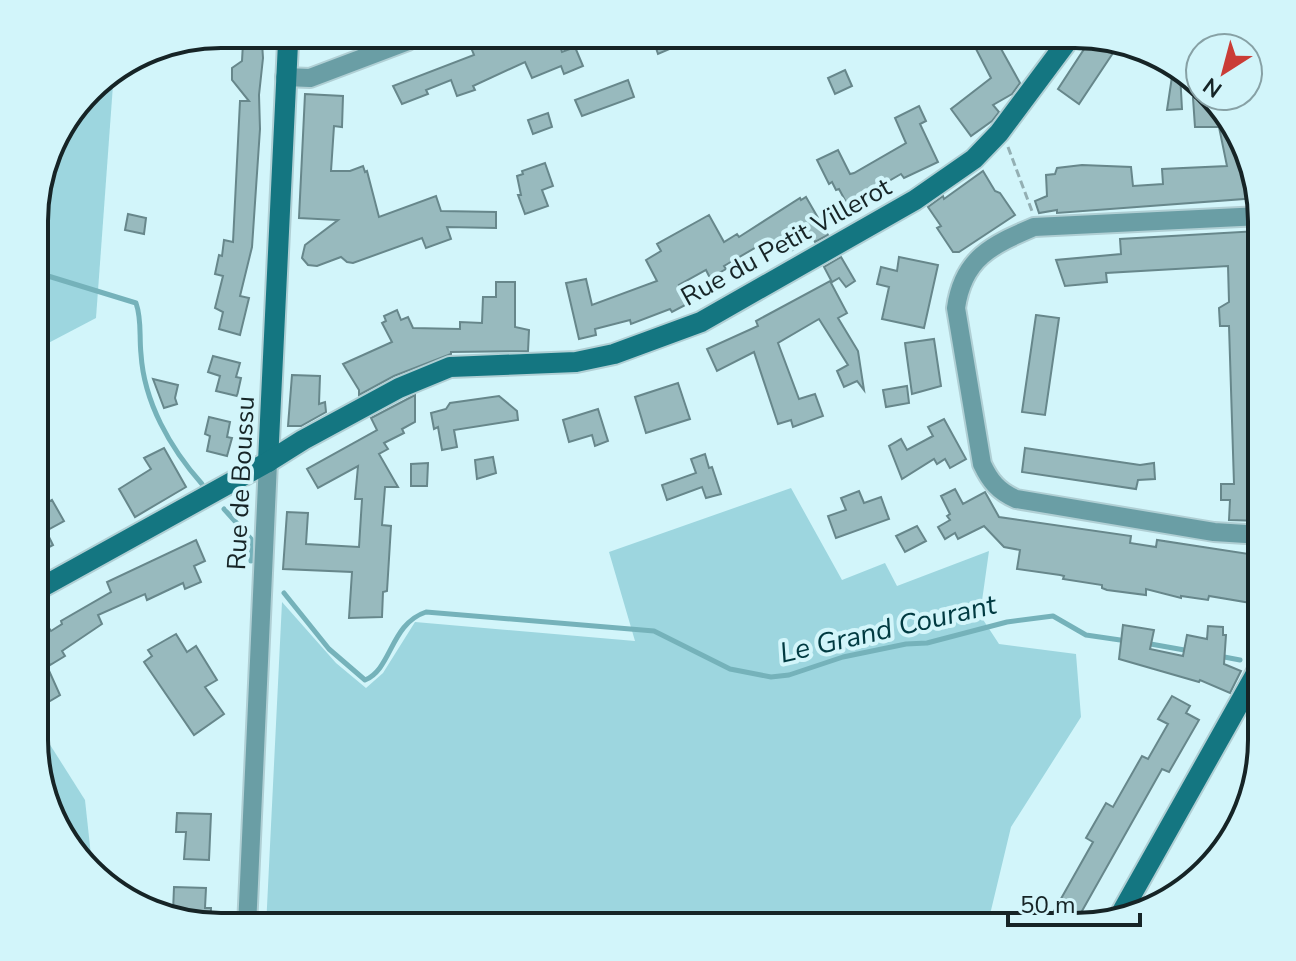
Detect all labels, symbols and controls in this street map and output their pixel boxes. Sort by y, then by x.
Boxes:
north arrow [1184,32,1264,112]
text: N [1197,70,1228,104]
street label: Rue du Petit Villerot [675,169,898,314]
street label: Rue de Boussu [219,395,263,571]
water label: Le Grand Courant [776,585,1001,672]
scale bar [1008,877,1140,927]
text: 50 m [1020,889,1076,921]

